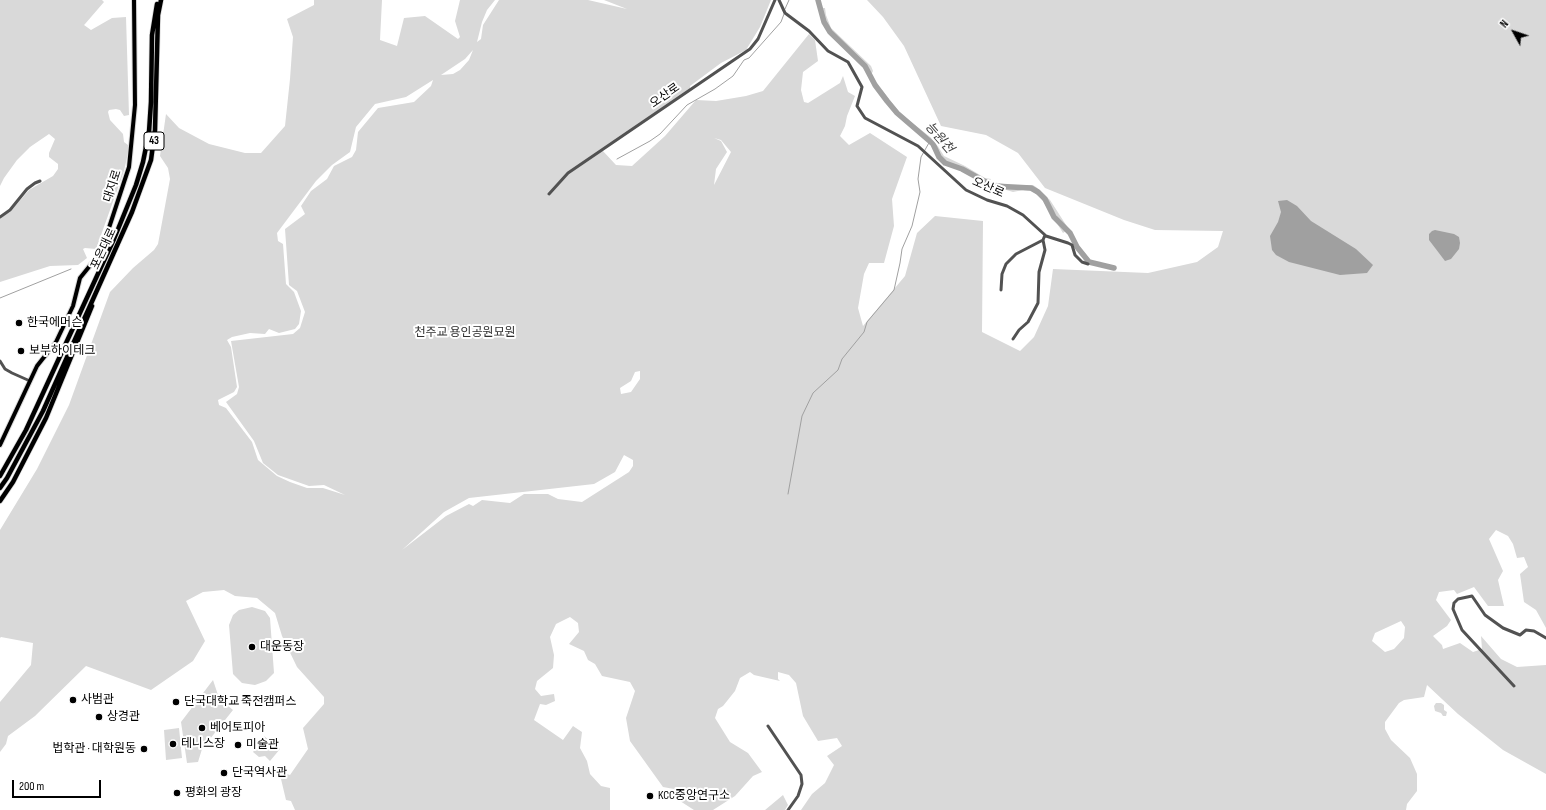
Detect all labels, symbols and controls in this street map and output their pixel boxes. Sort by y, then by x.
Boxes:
north arrow [1494,12,1534,52]
text: N [1498,18,1511,30]
street label: 오산로 [647,81,683,111]
water label: 능원천 [921,119,957,157]
road number: 43 [144,132,164,150]
street label: 대지로 [101,168,125,204]
street label: 오산로 [970,175,1006,201]
street label: 포은대로 [88,226,120,272]
place label: 한국에머슨 [27,316,82,330]
marker: 한국에머슨 [14,318,24,328]
park label: 천주교 용인공원묘원 [414,326,516,340]
place label: 보부하이테크 [29,344,95,358]
marker: 보부하이테크 [16,346,26,356]
place label: 대운동장 [260,640,304,654]
marker: 대운동장 [247,642,257,652]
place label: 사범관 [81,693,114,707]
marker: 사범관 [68,695,78,705]
place label: 단국대학교 죽전캠퍼스 [184,695,296,709]
marker: 단국대학교 죽전캠퍼스 [171,697,181,707]
place label: 상경관 [107,710,140,724]
marker: 상경관 [94,712,104,722]
place label: 베어토피아 [210,721,265,735]
marker: 베어토피아 [197,723,207,733]
place label: 테니스장 [181,737,225,751]
place label: 미술관 [246,738,279,752]
marker: 테니스장 [168,739,178,749]
marker: 미술관 [233,740,243,750]
place label: 법학관 · 대학원동 [53,742,136,756]
marker: 법학관 · 대학원동 [139,744,149,754]
place label: 단국역사관 [232,766,287,780]
marker: 단국역사관 [219,768,229,778]
scale bar [14,772,103,798]
text: 200 m [19,779,44,794]
place label: 평화의 광장 [185,786,242,800]
marker: 평화의 광장 [172,788,182,798]
place label: KCC중앙연구소 [658,789,730,803]
marker: KCC중앙연구소 [645,791,655,801]

